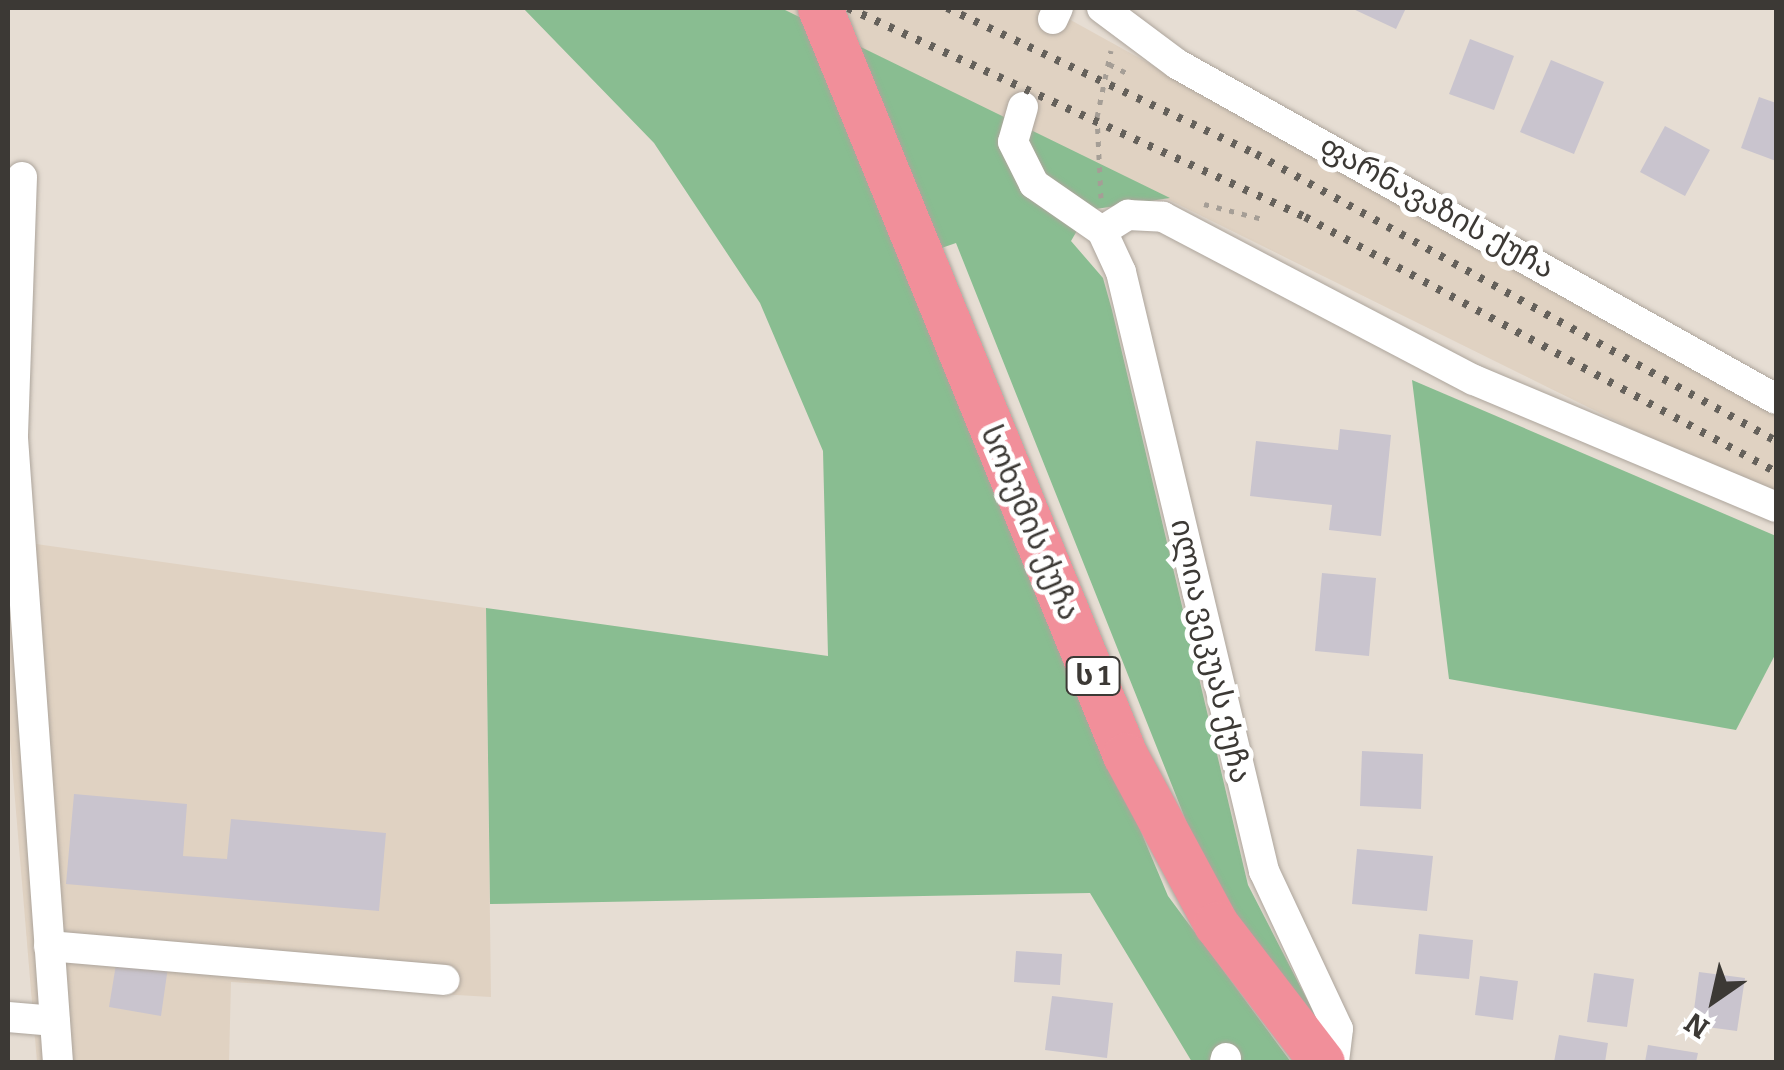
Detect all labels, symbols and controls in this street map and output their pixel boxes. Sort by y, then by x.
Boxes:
street label: ფარნავაზის ქუჩა [1314,128,1560,286]
street label: სოხუმის ქუჩა [973,420,1087,626]
street label: ილია ვეკუას ქუჩა [1163,515,1259,787]
road number: ს 1 [1066,653,1120,699]
north arrow [1664,950,1764,1050]
text: N [1679,1006,1715,1045]

